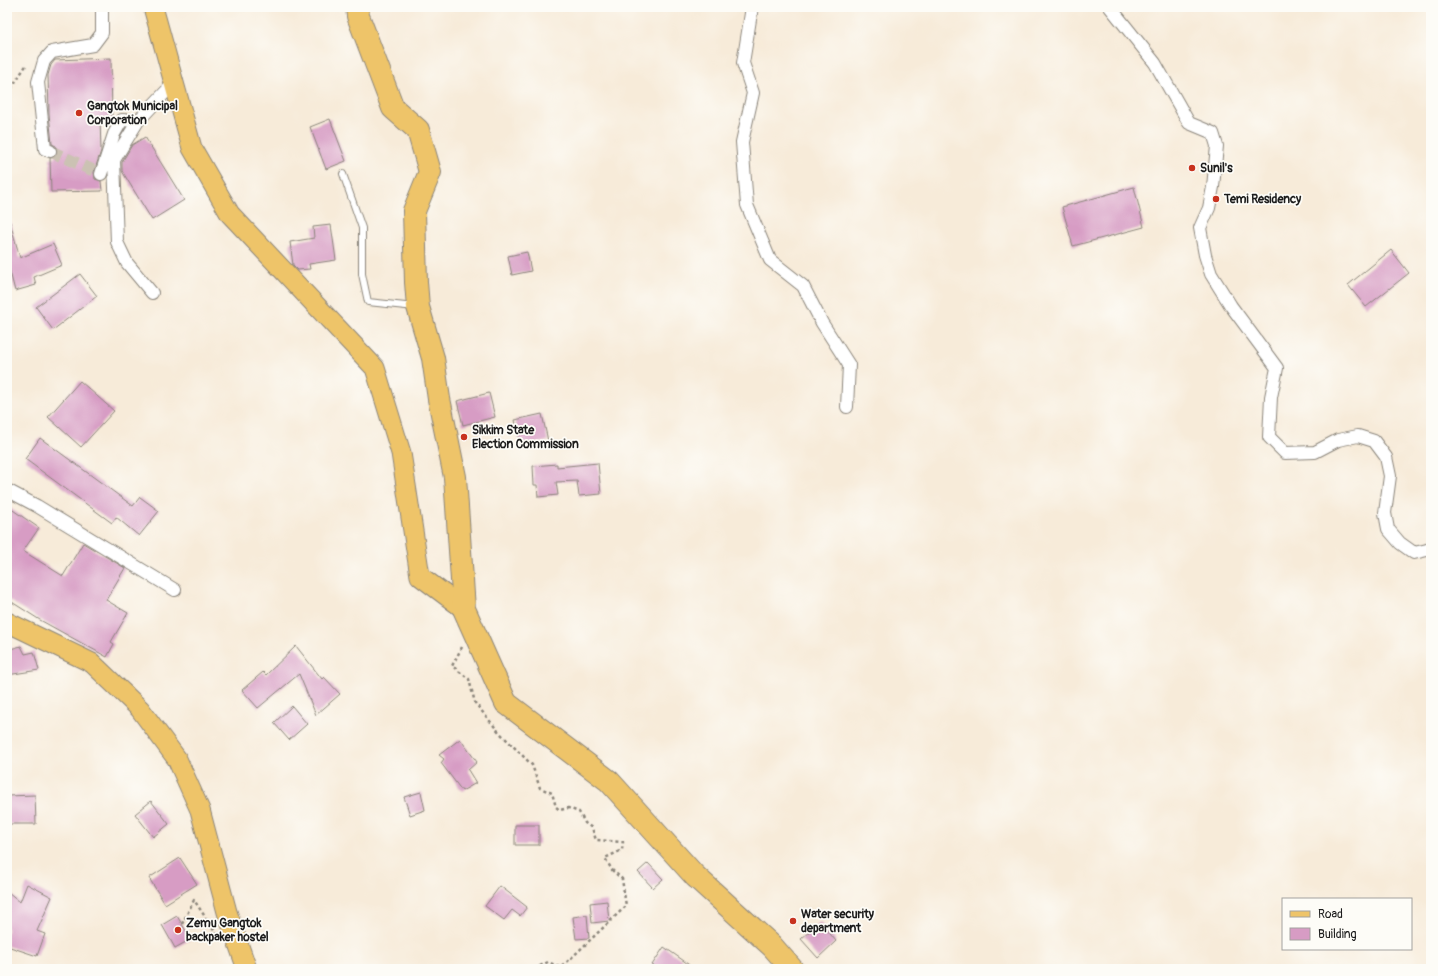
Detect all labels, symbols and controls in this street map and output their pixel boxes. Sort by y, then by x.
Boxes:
place label: Gangtok Municipal Corporation [87,99,178,128]
marker: Gangtok Municipal Corporation [74,108,84,118]
place label: Sunil's [1200,161,1233,176]
marker: Sunil's [1187,163,1197,173]
place label: Temi Residency [1223,192,1302,207]
marker: Temi Residency [1211,194,1221,204]
place label: Sikkim State Election Commission [472,423,579,452]
marker: Sikkim State Election Commission [459,432,469,442]
legend [1282,898,1412,950]
place label: Water security department [801,907,875,936]
text: Road [1318,907,1343,922]
place label: Zemu Gangtok backpaker hostel [186,916,269,945]
marker: Water security department [788,916,798,926]
marker: Zemu Gangtok backpaker hostel [173,925,183,935]
text: Building [1318,927,1357,942]

